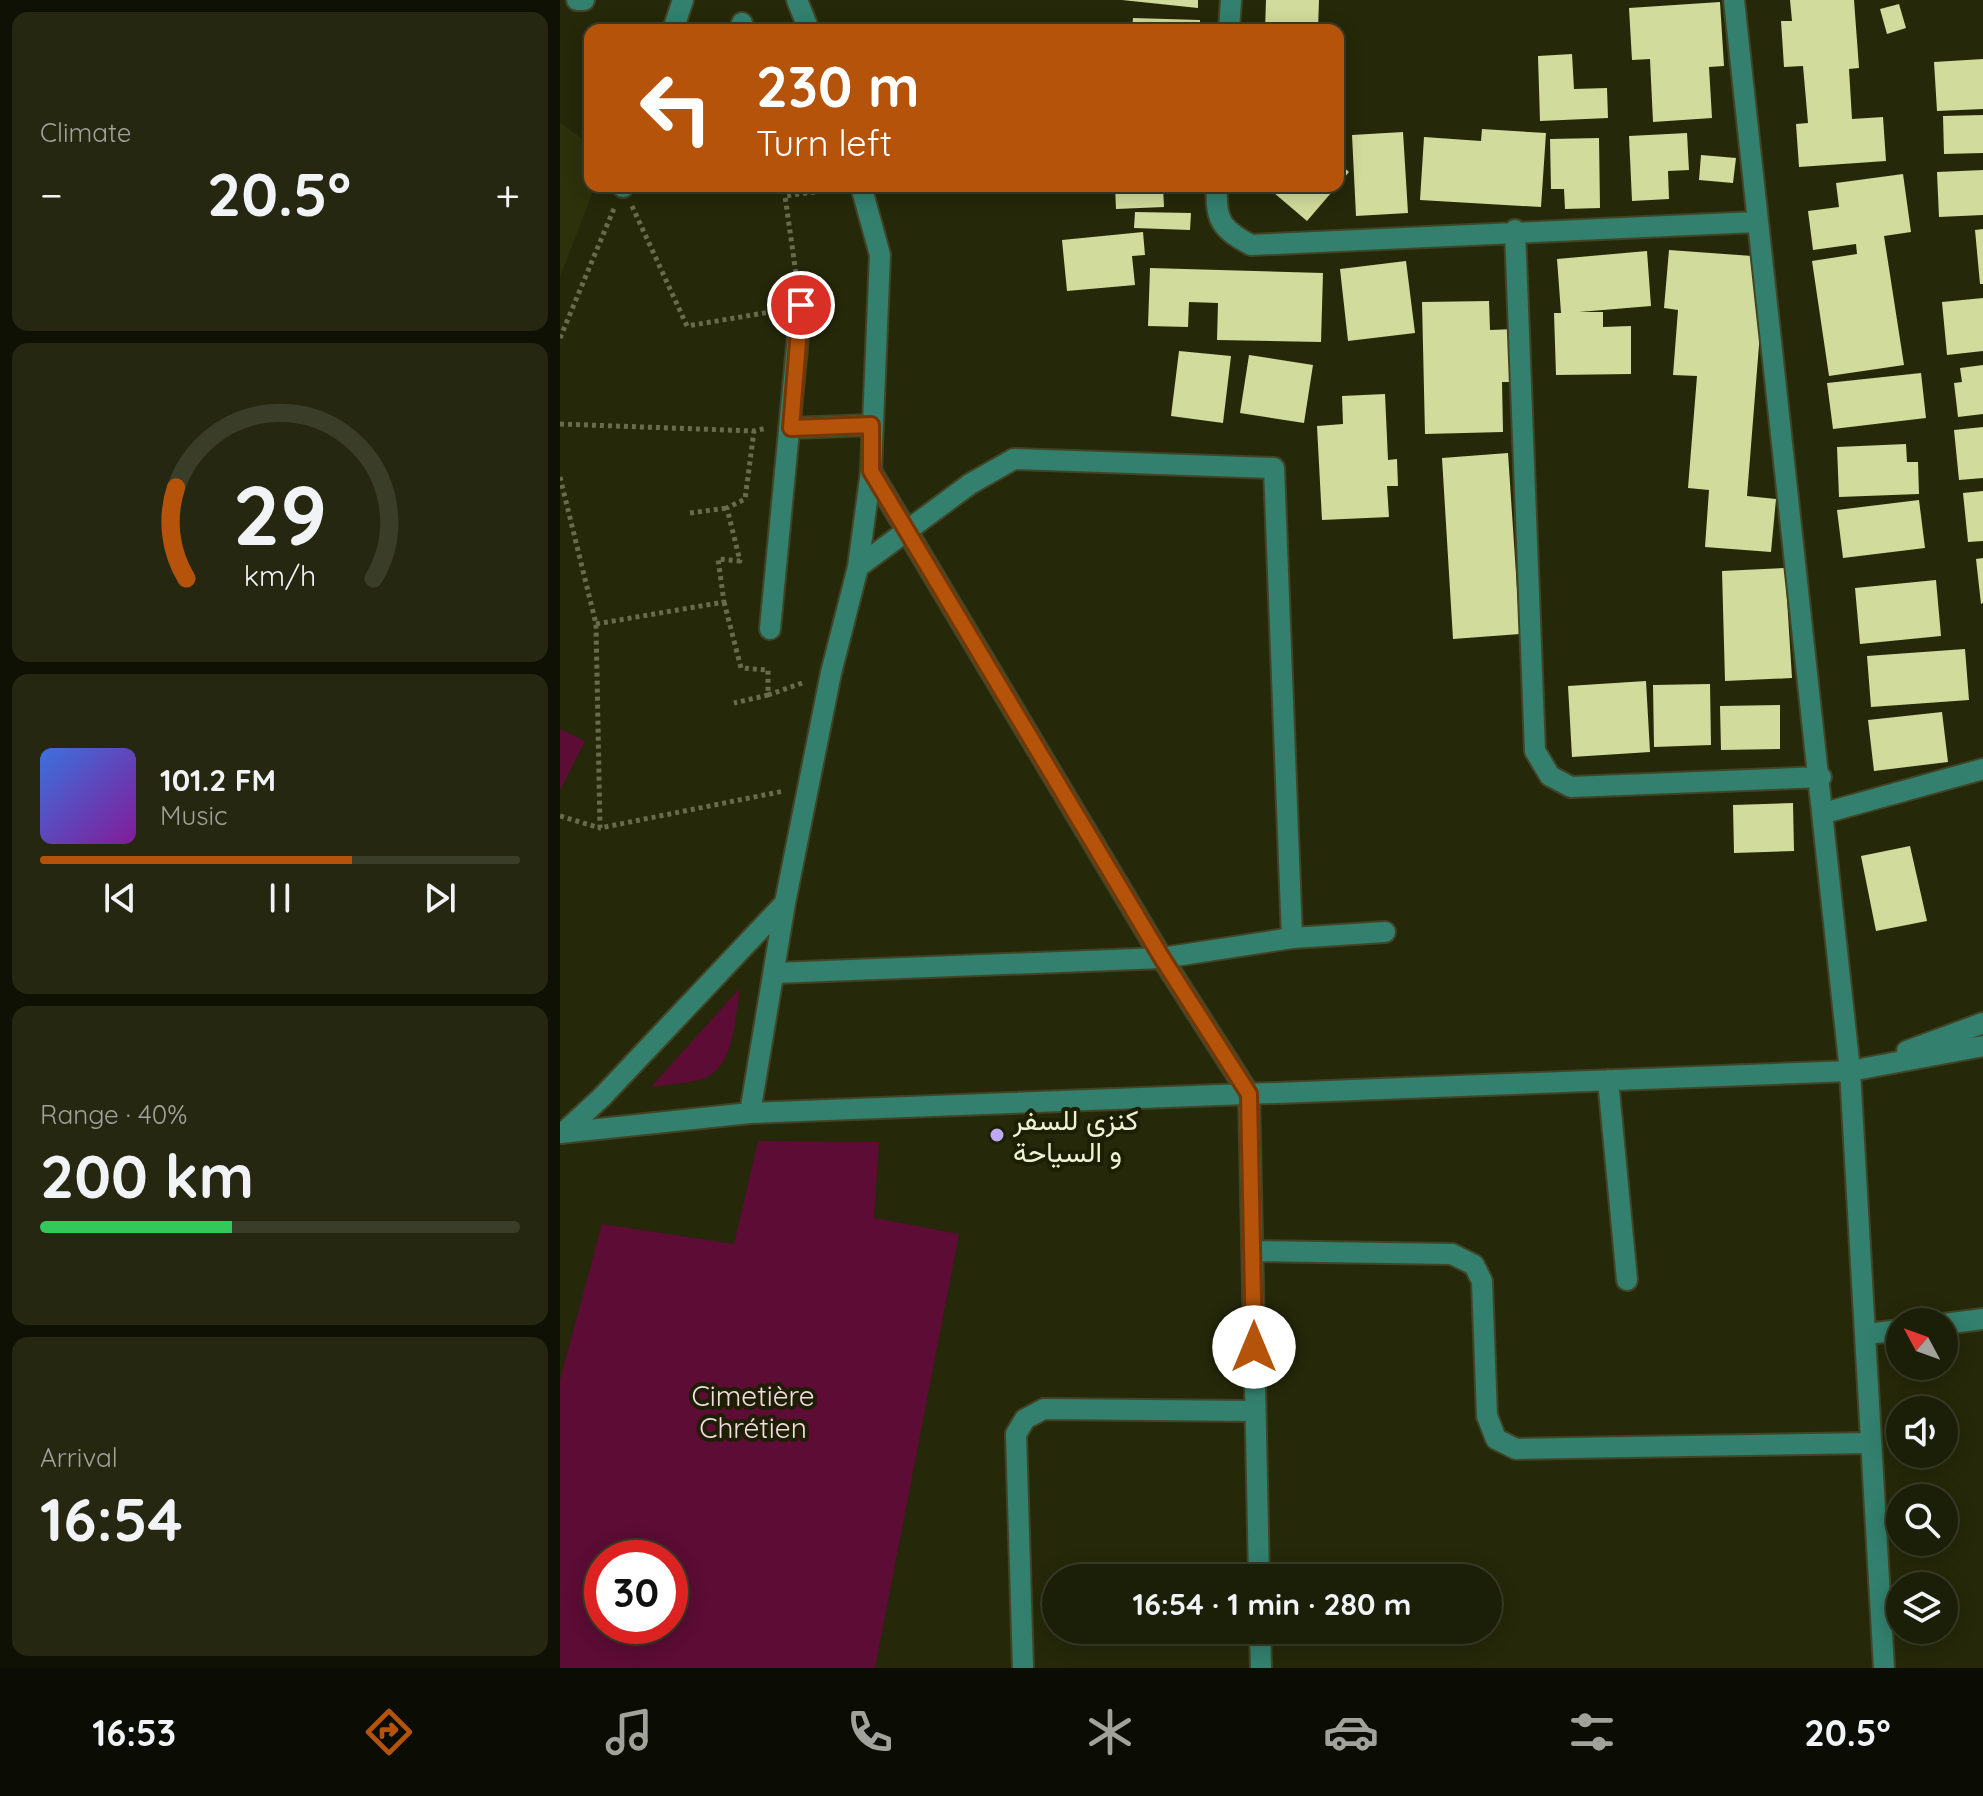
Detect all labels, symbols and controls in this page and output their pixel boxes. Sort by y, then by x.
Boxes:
text: 230 m [756,51,920,121]
icon: left [624,56,728,160]
text: Climate [40,116,131,149]
text: Turn left [756,120,892,165]
text: 20.5° [207,156,351,231]
text: − [40,167,63,222]
text: + [495,167,520,222]
pin [767,271,835,339]
icon: arrive [779,283,823,327]
text: 29 [233,461,327,565]
text: km/h [244,557,316,593]
text: 101.2 FM [160,761,276,799]
text: Music [160,799,228,832]
icon: previous [98,876,142,920]
icon: pause [258,876,302,920]
icon: next [418,876,462,920]
text: Range · 40% [40,1098,187,1131]
place label: كنزي للسفر و السياحة [1012,1102,1138,1170]
marker: كنزي للسفر و السياحة [988,1126,1006,1144]
text: 200 km [40,1138,254,1213]
position arrow [1212,1305,1296,1389]
north arrow [1886,1308,1958,1380]
map controls [1886,1308,1958,1644]
park label: Cimetière Chrétien [692,1378,814,1445]
button: sound [1886,1396,1958,1468]
text: Arrival [40,1441,118,1474]
text: 16:54 [40,1481,183,1556]
button: search [1886,1484,1958,1556]
speed limit sign: 30 [584,1540,688,1644]
button: layers [1886,1572,1958,1644]
text: 16:54 · 1 min · 280 m [1133,1585,1411,1623]
icon: directions [361,1704,417,1760]
icon: music [601,1704,657,1760]
icon: phone [842,1704,898,1760]
icon: climate [1082,1704,1138,1760]
icon: car [1323,1704,1379,1760]
icon: filters [1564,1704,1620,1760]
text: 16:53 [92,1710,176,1755]
text: 20.5° [1804,1710,1891,1755]

